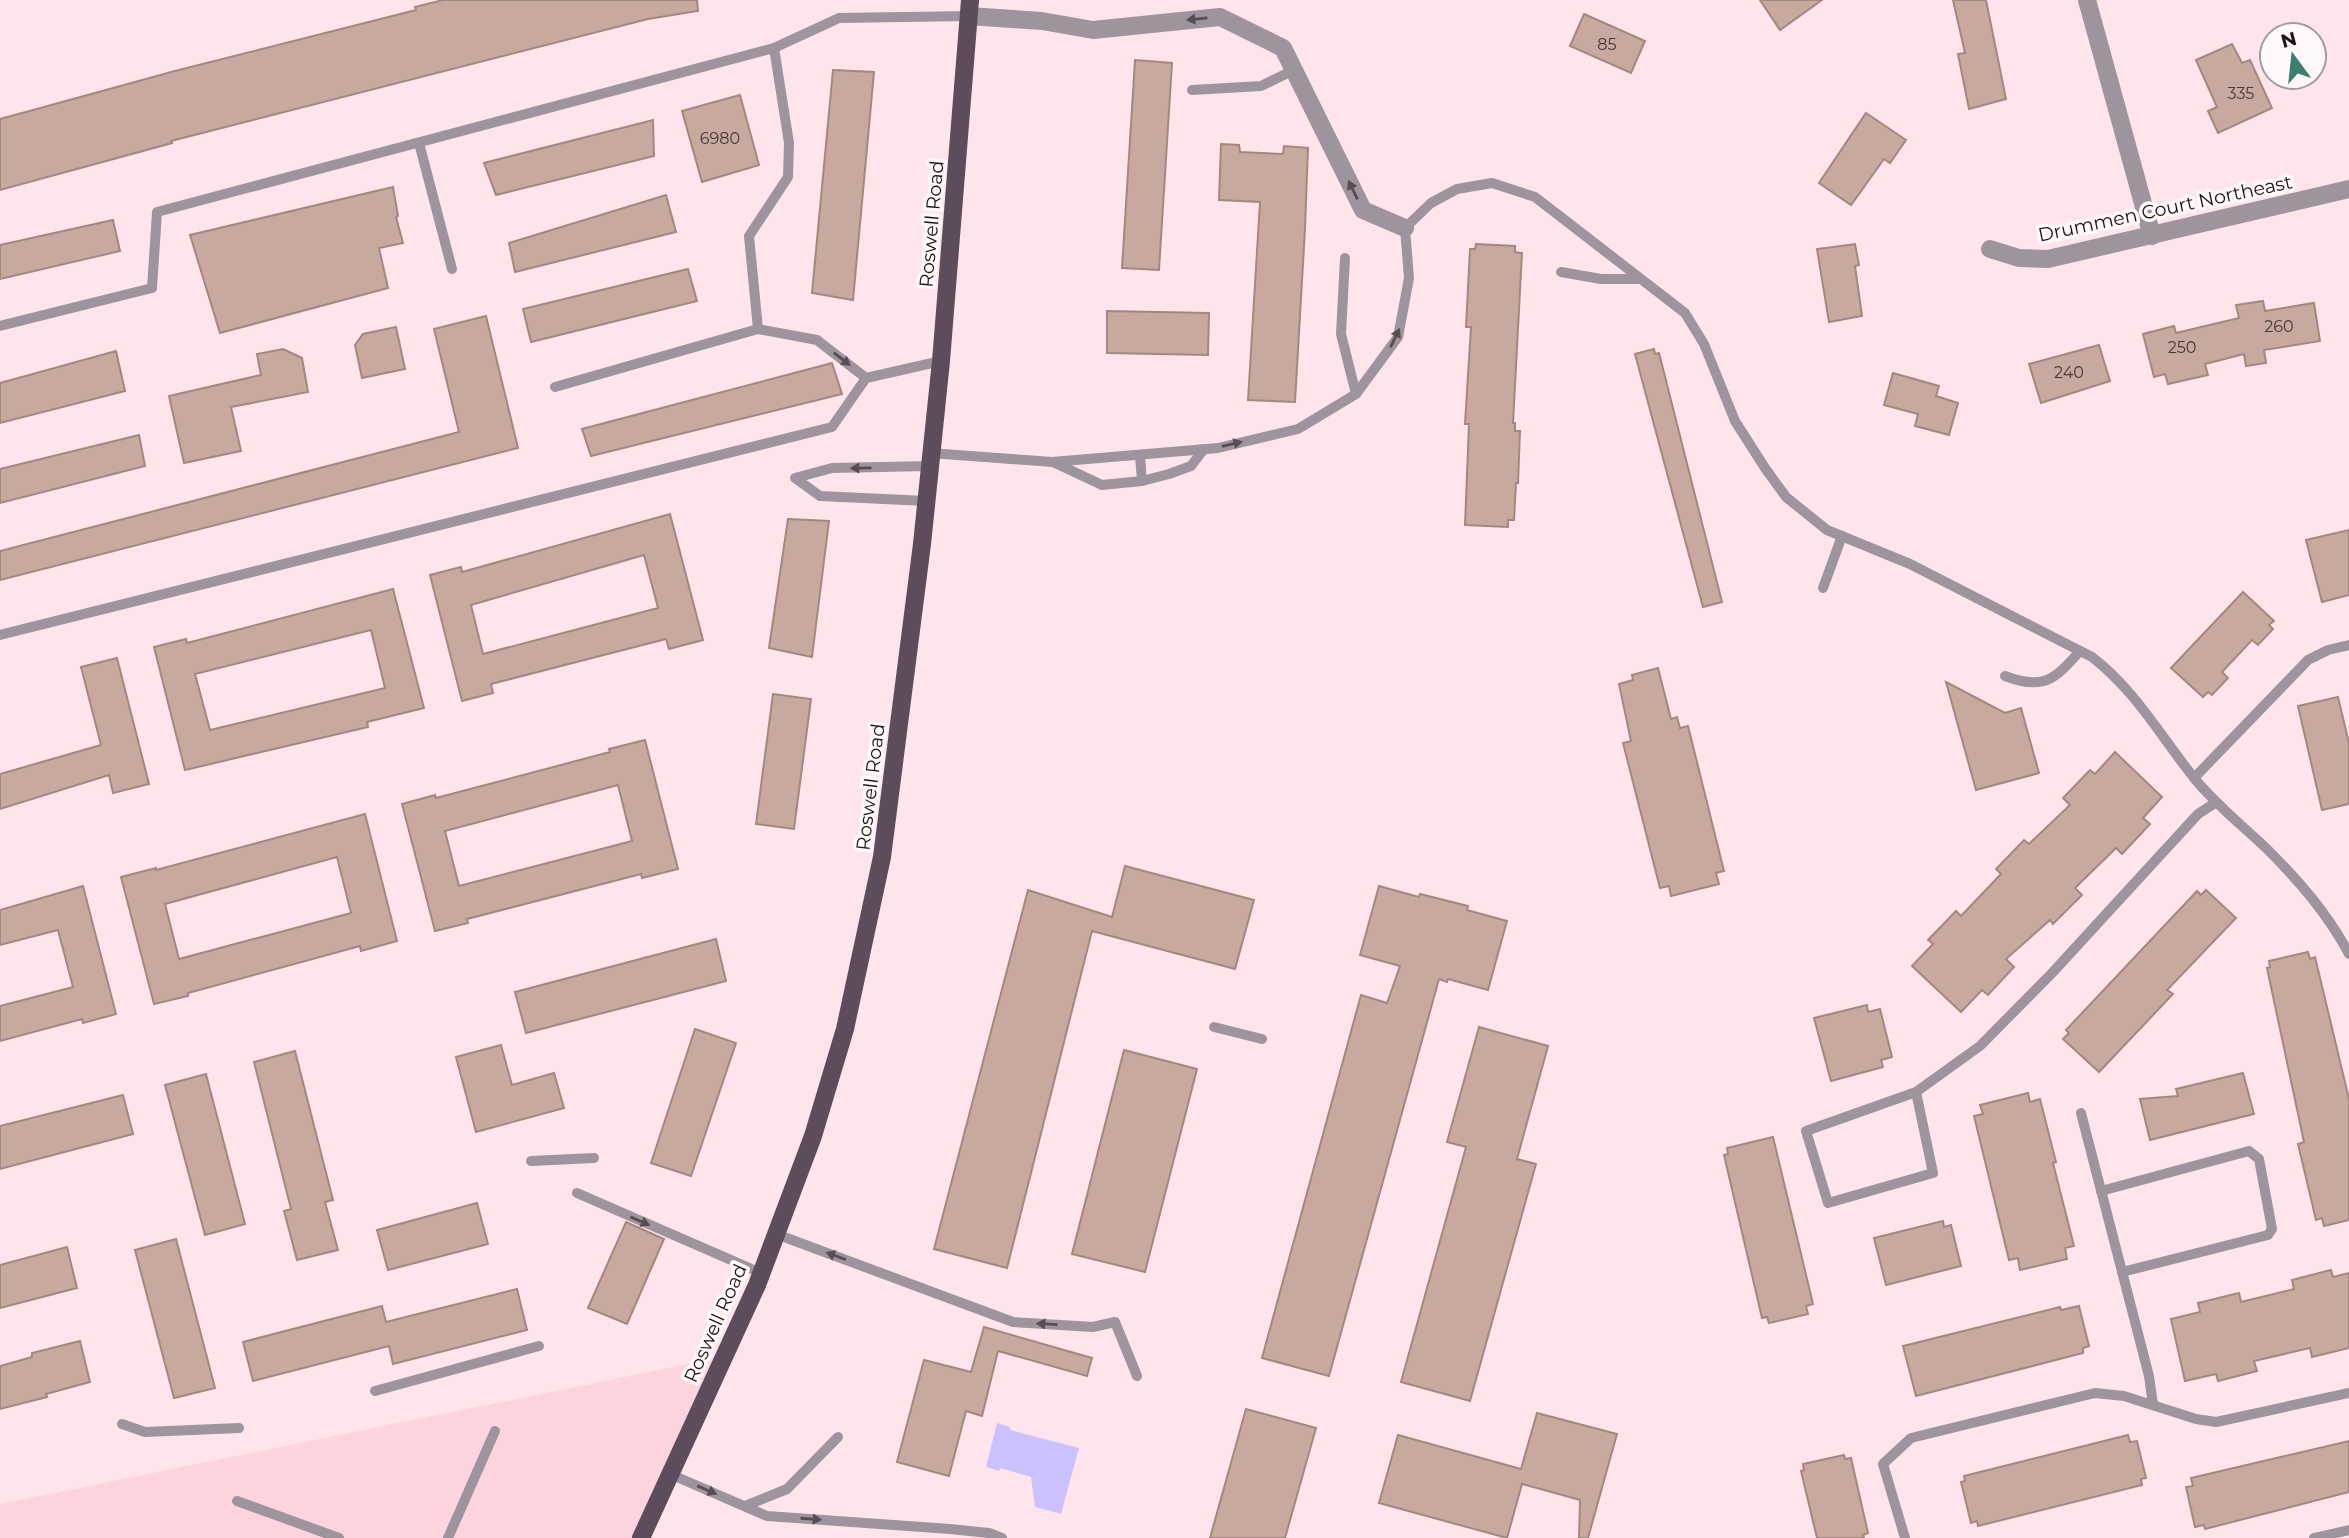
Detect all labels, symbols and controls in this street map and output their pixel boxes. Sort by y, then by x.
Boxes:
one-way arrow [1185,14,1207,25]
north arrow [2258,21,2328,91]
text: N [2278,27,2299,53]
house number: 85 [1597,35,1617,54]
house number: 335 [2228,84,2254,103]
house number: 6980 [700,129,740,148]
street label: Roswell Road [914,160,949,289]
street label: Drummen Court Northeast [2036,170,2295,247]
one-way arrow [1347,180,1359,200]
house number: 260 [2264,317,2294,336]
one-way arrow [1388,327,1400,347]
house number: 250 [2168,338,2196,357]
one-way arrow [832,352,850,367]
house number: 240 [2054,363,2084,382]
one-way arrow [1221,438,1243,449]
one-way arrow [850,462,872,473]
street label: Roswell Road [851,722,890,852]
one-way arrow [630,1215,651,1226]
one-way arrow [825,1251,846,1262]
street label: Roswell Road [679,1260,752,1386]
one-way arrow [1036,1318,1058,1329]
one-way arrow [697,1485,718,1496]
one-way arrow [800,1514,822,1525]

